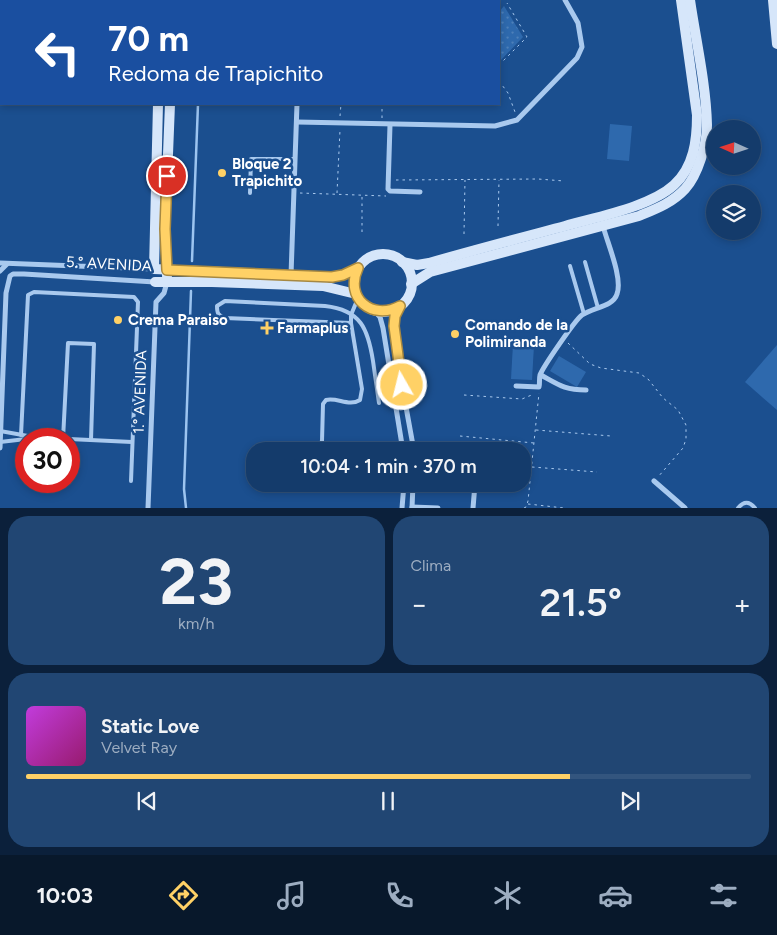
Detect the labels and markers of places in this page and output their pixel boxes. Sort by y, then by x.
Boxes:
pin [146,155,188,197]
place label: Bloque 2 Trapichito [232,155,302,190]
marker: Bloque 2 Trapichito [216,167,228,179]
place label: Crema Paraiso [128,311,228,329]
marker: Crema Paraiso [112,314,124,326]
place label: Comando de la Polimiranda [465,316,568,351]
place label: Farmaplus [277,319,348,337]
marker: Farmaplus [261,322,273,334]
marker: Comando de la Polimiranda [449,328,461,340]

